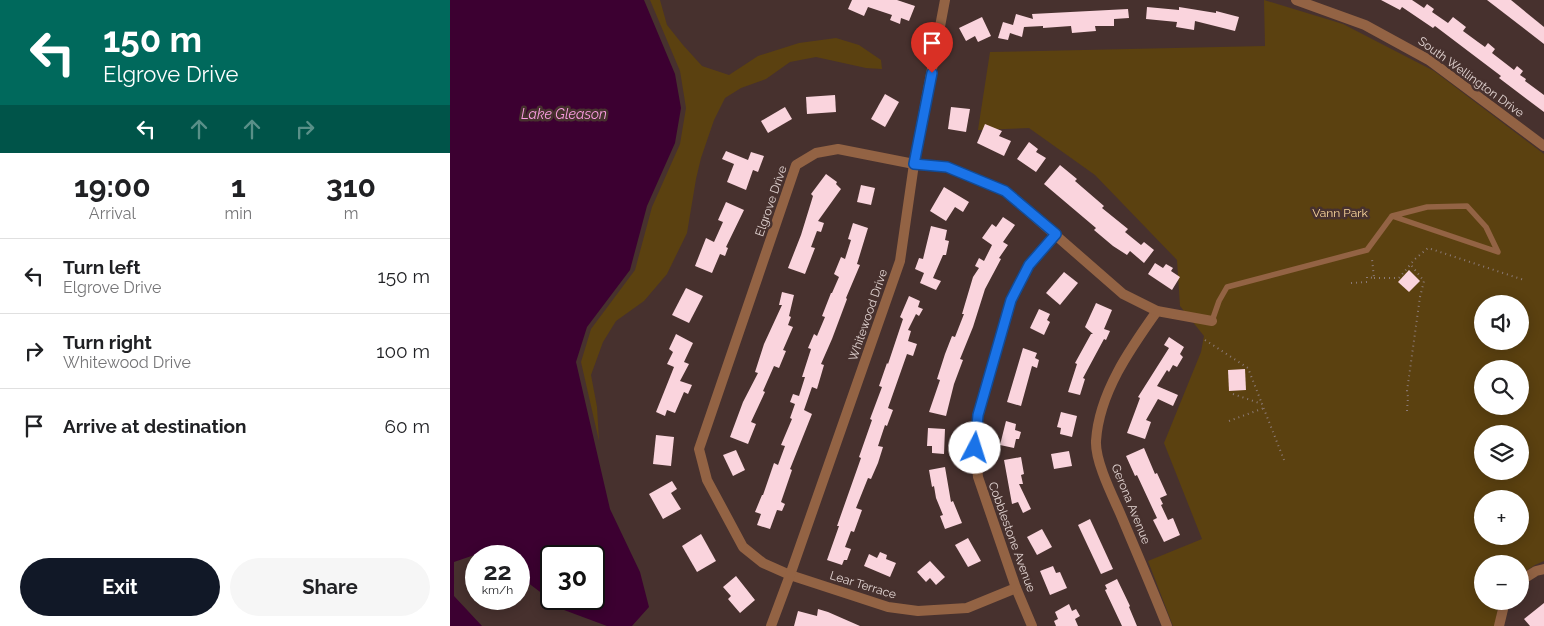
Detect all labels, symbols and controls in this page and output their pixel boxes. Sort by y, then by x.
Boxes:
text: 150 m [103,19,202,60]
icon: left [20,20,85,85]
pin [911,22,953,73]
icon: arrive [918,29,946,57]
street label: South Wellington Drive [1415,34,1527,120]
text: Elgrove Drive [103,61,238,87]
water label: Lake Gleason [521,106,607,122]
icon: left [132,115,160,143]
icon: ahead [185,115,213,143]
icon: ahead [238,115,266,143]
icon: right [291,115,319,143]
street label: Elgrove Drive [752,164,790,238]
text: 19:00 [74,169,151,204]
text: 1 [231,169,246,204]
text: 310 [326,169,376,204]
text: Arrival [89,204,136,223]
text: min [225,204,252,223]
text: m [344,204,358,223]
park label: Vann Park [1312,206,1368,220]
text: Turn left [63,256,140,278]
icon: left [20,262,48,290]
text: 150 m [378,265,430,287]
street label: Whitewood Drive [846,267,890,363]
text: Elgrove Drive [63,278,161,297]
map controls [1474,295,1529,610]
button: sound [1474,295,1529,350]
text: Turn right [63,331,152,353]
icon: right [20,337,48,365]
text: 100 m [376,340,430,362]
text: Whitewood Drive [63,353,191,372]
button: search [1474,360,1529,415]
icon: arrive [20,412,48,440]
text: Arrive at destination [63,415,247,437]
text: 60 m [385,415,430,437]
position arrow [948,421,1000,473]
button: layers [1474,425,1529,480]
street label: Gerona Avenue [1109,462,1153,546]
street label: Cobblestone Avenue [986,480,1038,594]
button: + [1474,490,1529,545]
speed limit sign: 30 [540,545,605,610]
button: − [1474,555,1529,610]
text: 22 [483,556,512,586]
button: Exit [20,558,220,616]
button: Share [230,558,430,616]
street label: Lear Terrace [828,568,898,602]
text: km/h [482,583,513,597]

